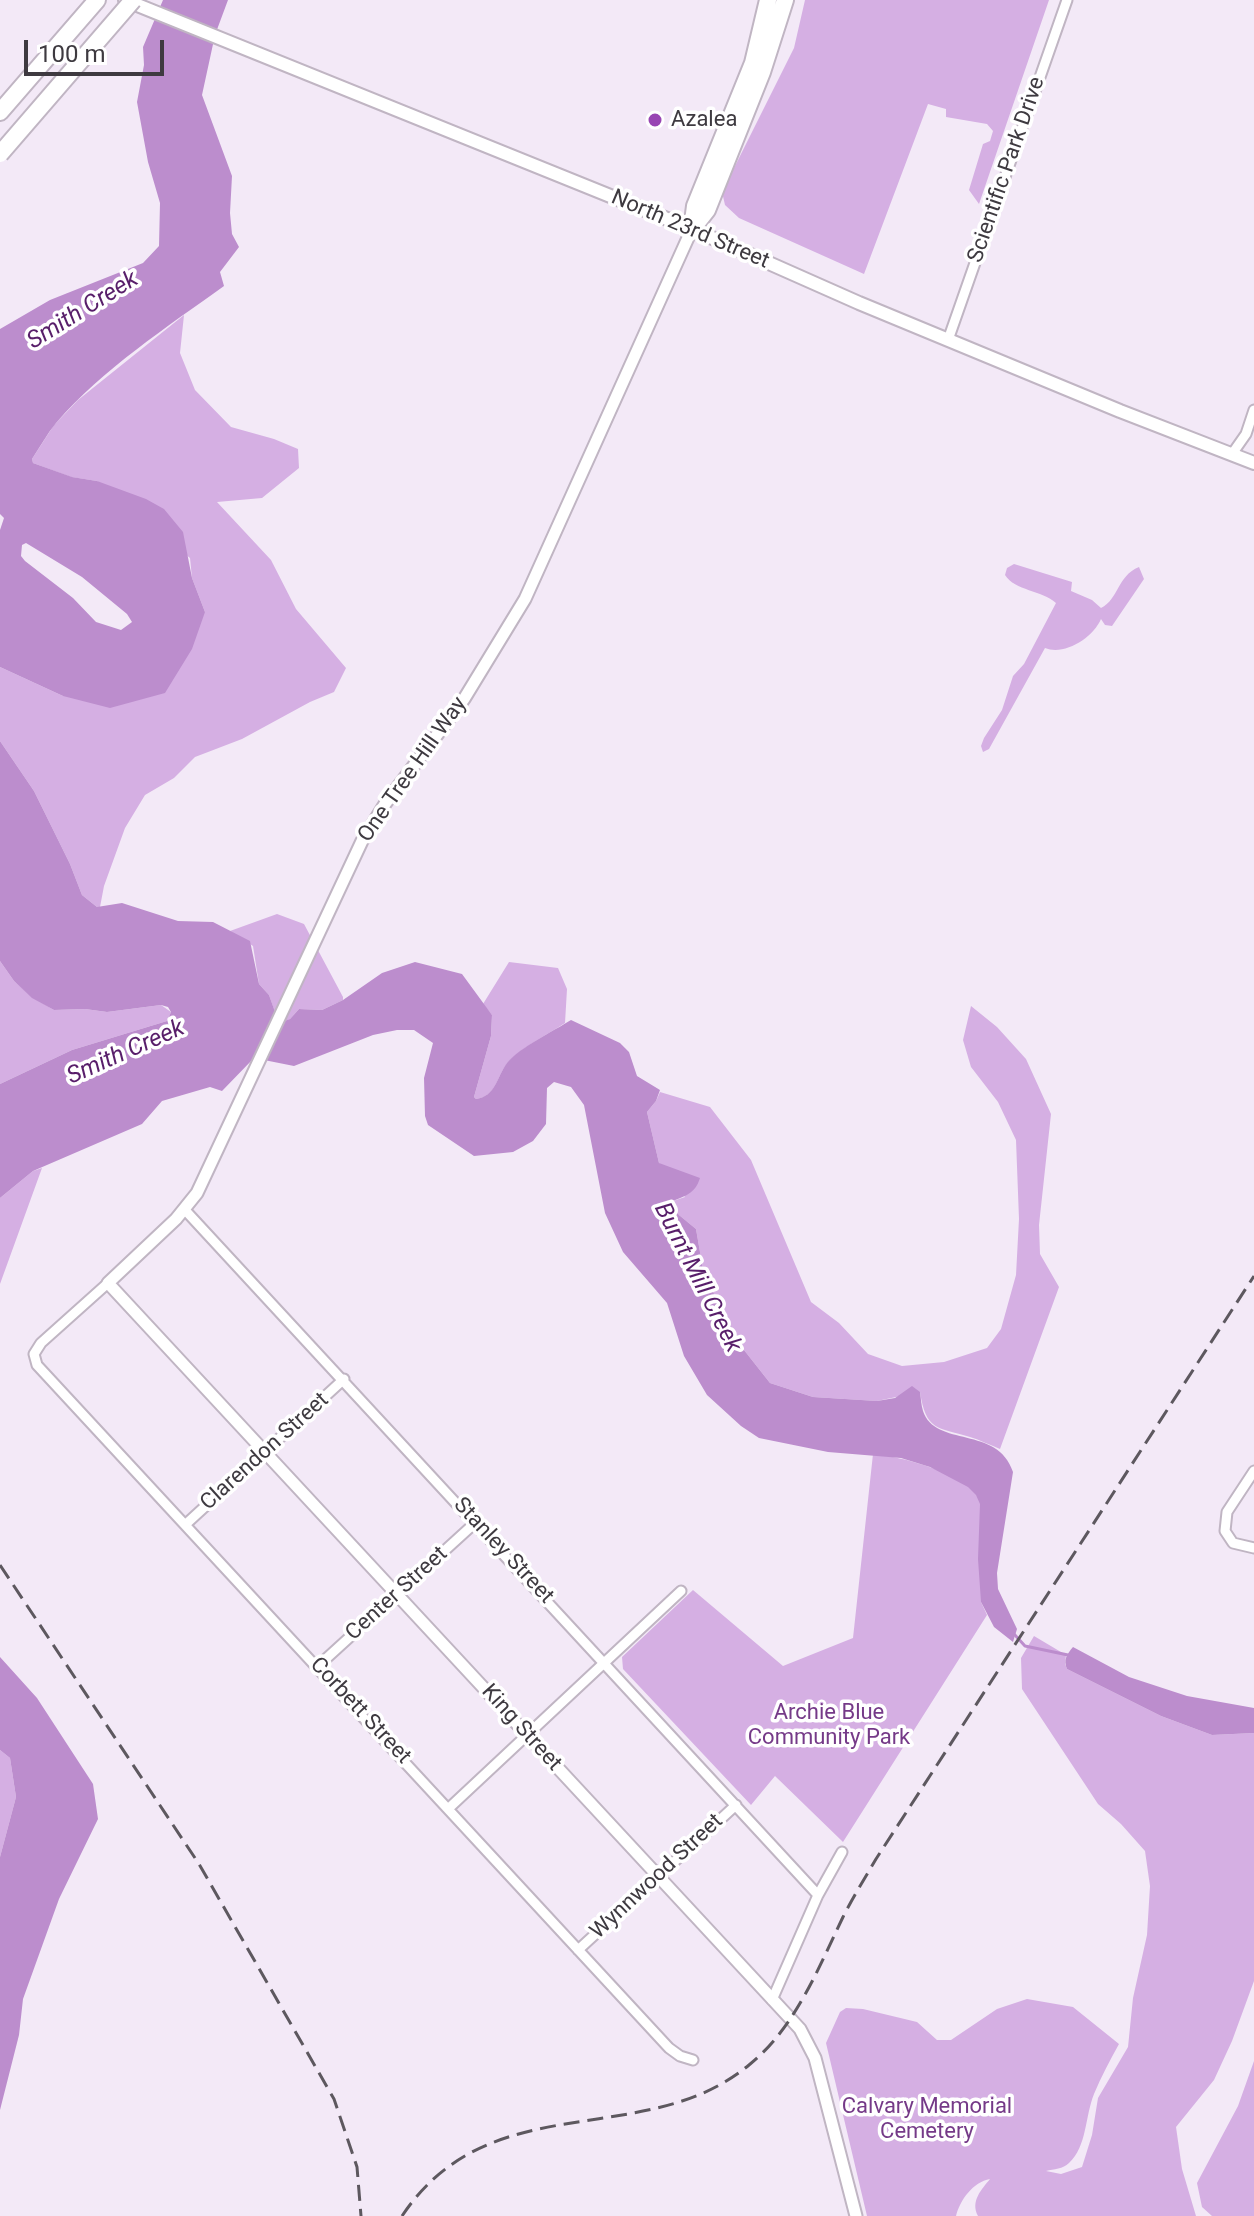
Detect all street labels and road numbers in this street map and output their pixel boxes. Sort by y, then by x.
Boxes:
street label: Scientific Park Drive [963,74,1051,266]
street label: North 23rd Street [607,185,773,275]
street label: One Tree Hill Way [353,692,473,848]
street label: Clarendon Street [195,1388,335,1516]
street label: Stanley Street [447,1493,559,1609]
street label: Center Street [341,1541,453,1647]
street label: Corbett Street [304,1652,416,1770]
street label: King Street [475,1679,567,1777]
street label: Wynnwood Street [585,1809,729,1945]

